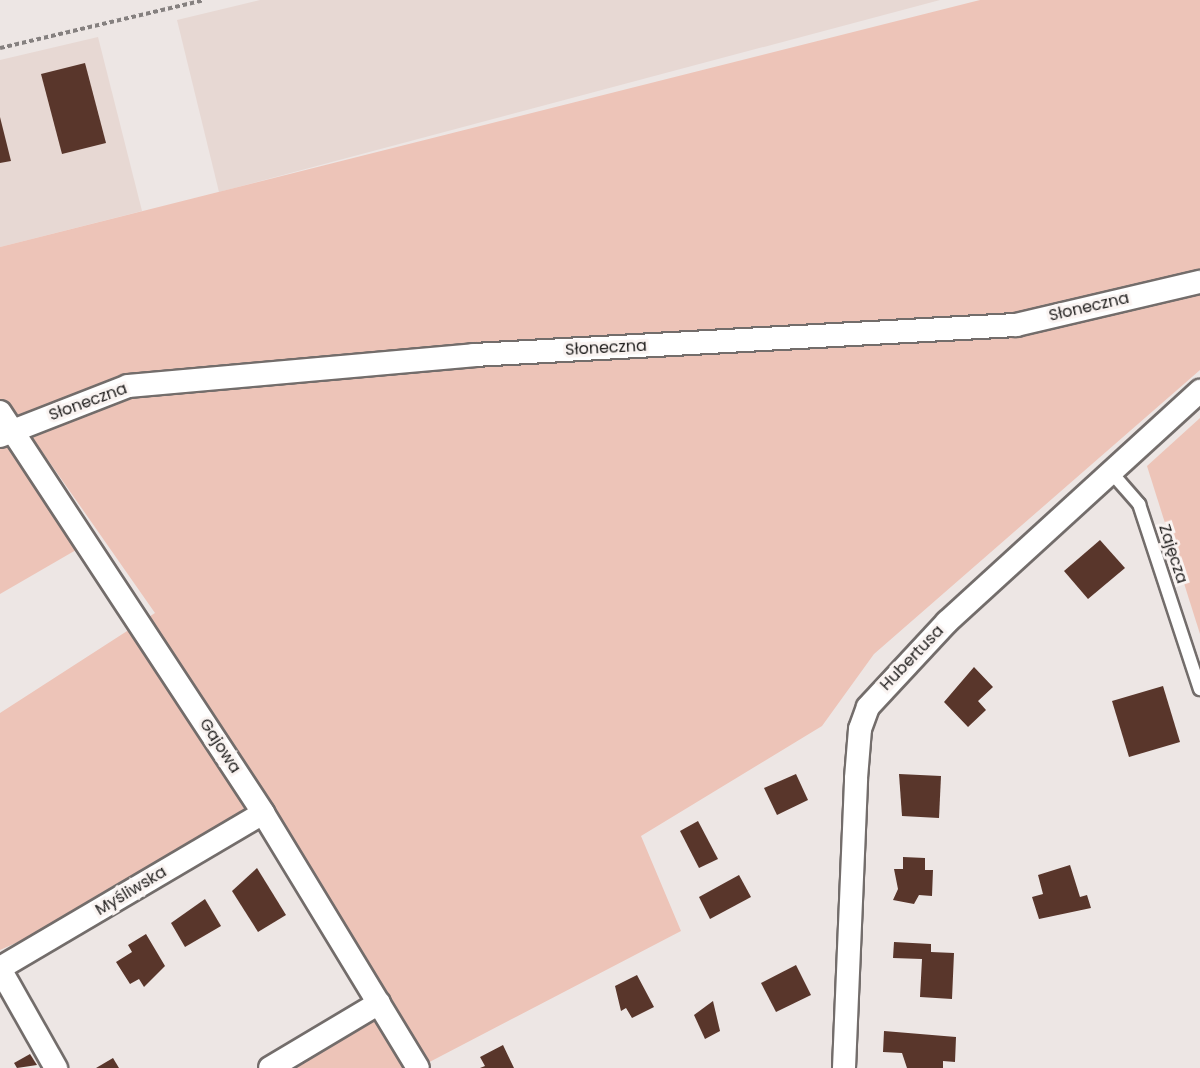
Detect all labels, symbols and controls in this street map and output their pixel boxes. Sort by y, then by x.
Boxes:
street label: Słoneczna [1047,288,1131,326]
street label: Słoneczna [565,336,647,360]
street label: Słoneczna [46,379,130,425]
street label: Zajęcza [1154,522,1192,586]
street label: Hubertusa [876,621,948,695]
street label: Gajowa [195,715,245,777]
street label: Myśliwska [92,862,170,920]

